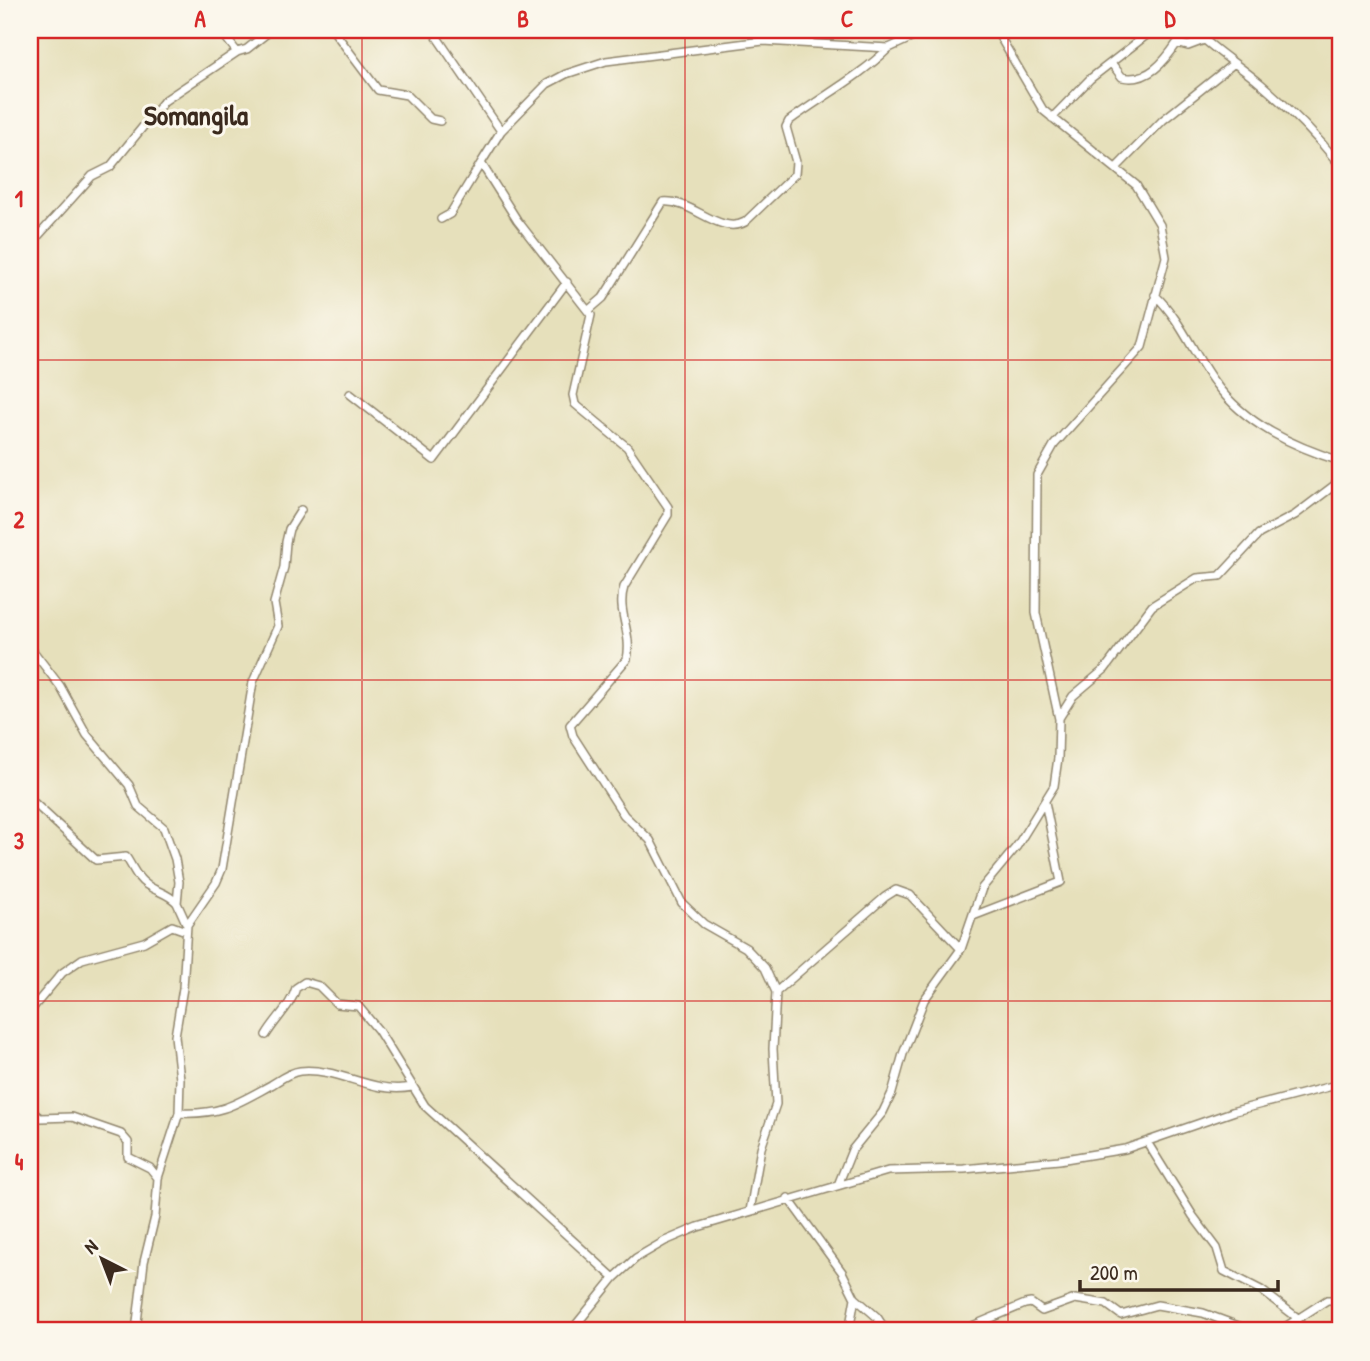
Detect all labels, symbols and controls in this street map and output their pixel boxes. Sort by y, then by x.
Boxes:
text: A [194,3,206,34]
text: B [517,3,529,34]
text: C [841,3,853,34]
text: D [1165,3,1177,34]
district label: Somangila [144,96,248,135]
text: 1 [15,183,23,214]
text: 2 [14,504,25,535]
text: 3 [14,825,24,856]
text: 4 [15,1146,24,1177]
north arrow [66,1224,136,1294]
text: N [78,1233,103,1259]
scale bar [1080,1249,1277,1293]
text: 200 m [1090,1258,1138,1287]

